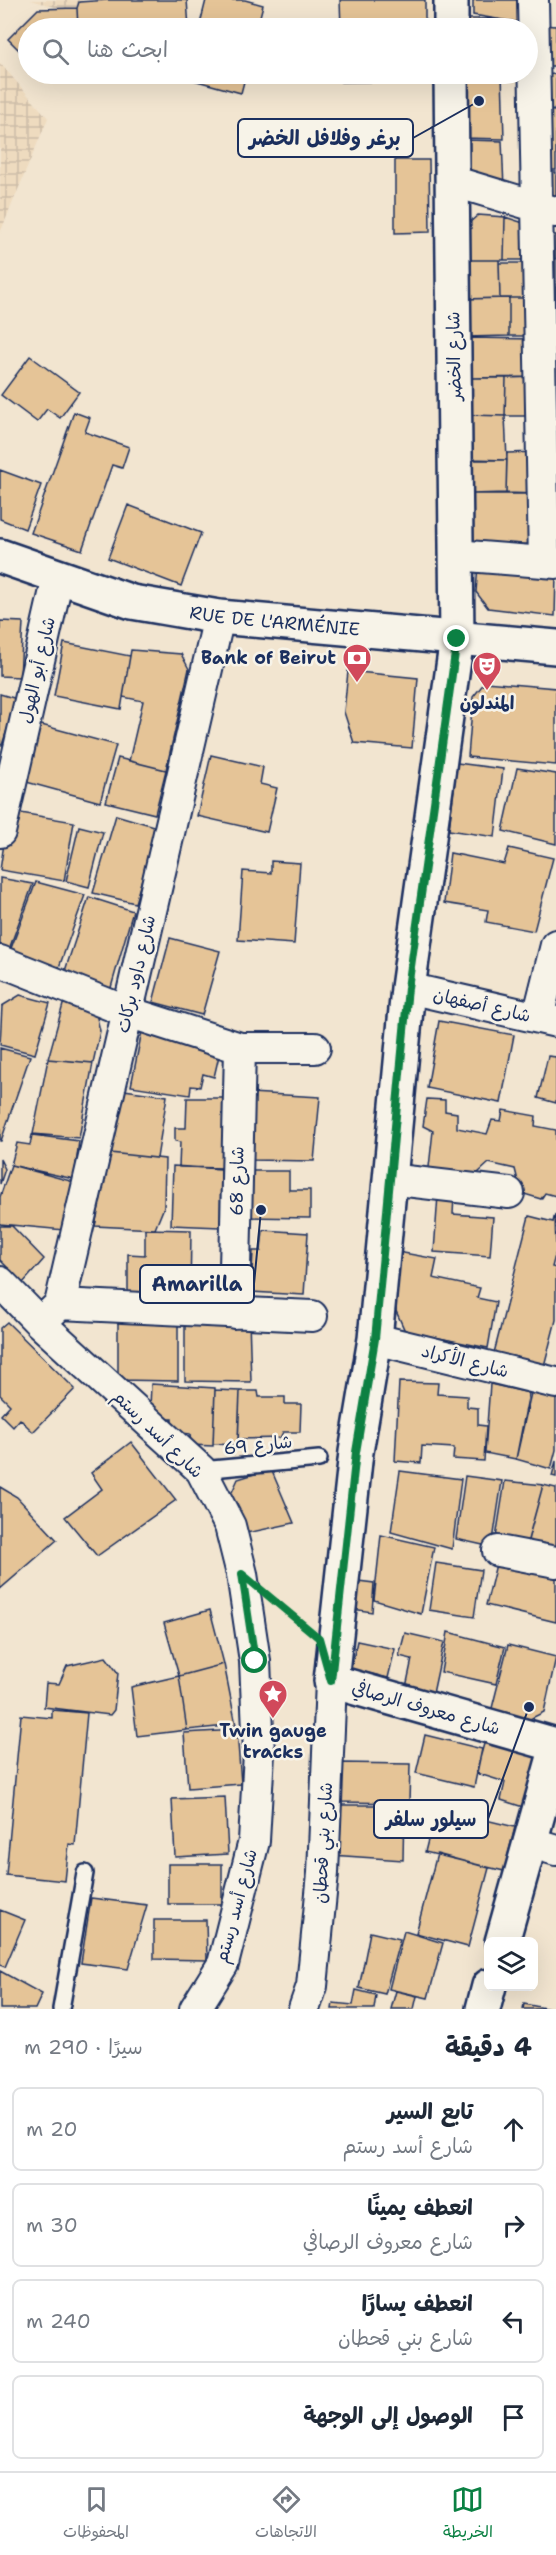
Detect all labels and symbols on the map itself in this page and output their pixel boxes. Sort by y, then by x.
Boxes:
callout: برغر وفلافل الخضر [238,119,413,157]
text: برغر وفلافل الخضر [247,125,401,151]
street label: شارع الخضر [441,311,467,403]
street label: RUE DE L'ARMÉNIE [188,600,361,641]
street label: شارع أبو الهول [13,614,61,726]
route end [443,625,469,651]
bank icon: Bank of Beirut [341,642,373,684]
place label: Bank of Beirut [201,646,336,670]
theatre icon: المندلون [471,650,503,692]
place label: المندلون [460,691,514,715]
street label: شارع داود بركات [111,913,161,1035]
street label: شارع أصفهان [431,982,533,1028]
street label: شارع 68 [224,1146,250,1216]
callout: Amarilla [140,1265,254,1303]
text: Amarilla [152,1271,243,1297]
street label: شارع الأكراد [419,1339,511,1383]
street label: شارع أسد رستم [106,1385,209,1485]
street label: شارع 69 [222,1429,294,1461]
route start [241,1647,267,1673]
street label: شارع معروف الرصافي [349,1675,503,1742]
place icon: Twin gauge tracks [257,1678,289,1720]
place label: Twin gauge tracks [219,1719,327,1764]
street label: شارع بني قحطان [308,1782,342,1905]
callout: سيلور سلفر [374,1800,488,1838]
text: سيلور سلفر [384,1806,476,1833]
street label: شارع أسد رستم [209,1846,265,1966]

